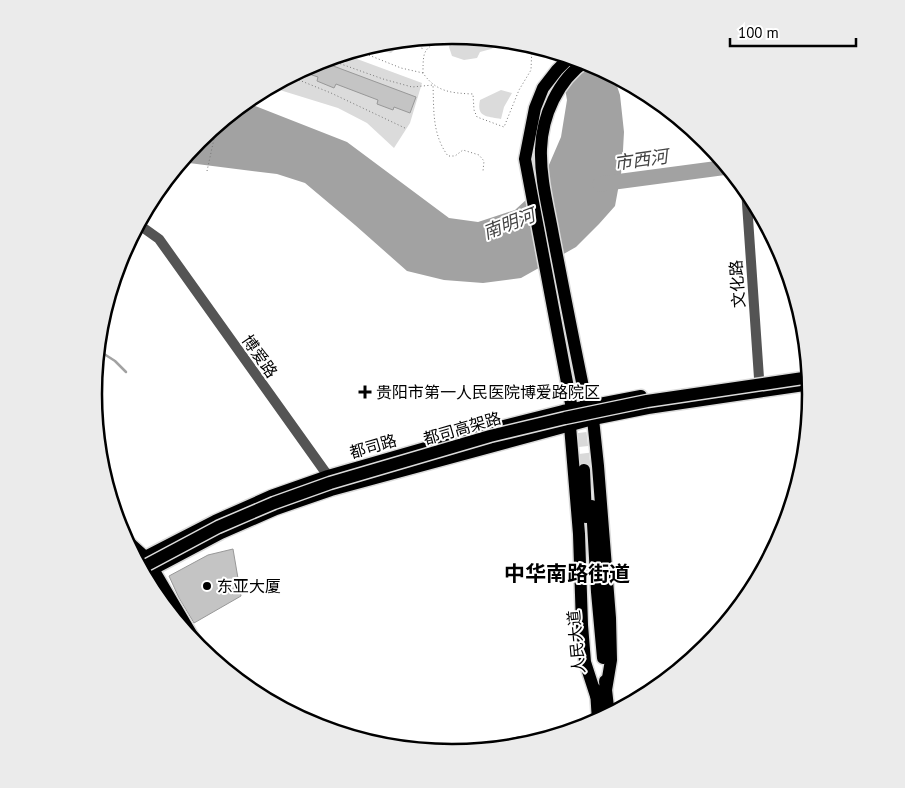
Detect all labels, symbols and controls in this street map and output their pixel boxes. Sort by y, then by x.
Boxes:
scale bar [730,15,856,47]
text: 100 m [738,23,779,42]
water label: 市西河 [613,144,672,175]
water label: 南明河 [479,202,541,244]
street label: 文化路 [725,259,749,309]
street label: 博爱路 [238,331,282,381]
place label: 贵阳市第一人民医院博爱路院区 [376,382,600,402]
marker: 贵阳市第一人民医院博爱路院区 [358,385,372,399]
street label: 都司高架路 [421,407,503,449]
street label: 都司路 [347,430,399,462]
district label: 中华南路街道 [504,560,630,587]
place label: 东亚大厦 [217,576,281,596]
marker: 东亚大厦 [201,580,213,592]
street label: 人民大道 [563,609,589,675]

